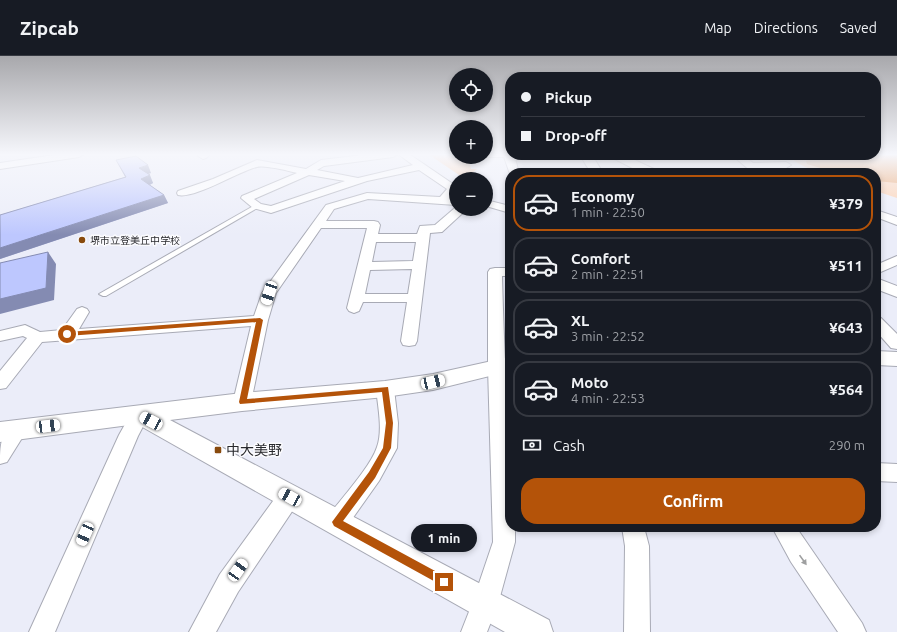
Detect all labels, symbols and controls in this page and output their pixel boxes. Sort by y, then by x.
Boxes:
text: Zipcab [20,17,79,39]
text: Map [704,20,732,36]
text: Directions [754,20,818,36]
text: Saved [840,20,877,36]
map controls [449,68,493,216]
button: locate [449,68,493,112]
text: Pickup [545,89,592,106]
button: + [449,120,493,164]
text: Drop-off [545,127,607,144]
button: − [449,172,493,216]
icon: car [523,185,559,221]
text: Economy [571,188,635,205]
text: ¥379 [829,195,863,212]
text: 1 min · 22:50 [571,205,645,219]
marker: 堺市立登美丘中学校 [77,235,87,245]
place label: 堺市立登美丘中学校 [90,235,180,246]
icon: car [523,247,559,283]
text: Comfort [571,250,630,267]
text: ¥511 [829,257,863,274]
text: 2 min · 22:51 [571,267,645,281]
car [260,280,278,306]
icon: car [523,309,559,345]
text: XL [571,312,589,329]
text: ¥643 [829,319,863,336]
route start [58,325,76,343]
text: 3 min · 22:52 [571,329,645,343]
icon: car [523,371,559,407]
car [420,373,446,391]
text: Moto [571,374,609,391]
text: ¥564 [829,381,863,398]
text: 4 min · 22:53 [571,391,645,405]
car [138,410,164,432]
car [35,419,61,433]
icon: cash [521,434,543,456]
text: Cash [553,437,585,454]
text: 290 m [829,438,865,452]
place label: 中大美野 [226,442,282,458]
marker: 中大美野 [213,445,223,455]
button: Confirm [521,478,865,524]
car [277,486,303,508]
car [75,521,95,547]
callout: 1 min [411,524,477,552]
text: 1 min [428,531,460,545]
one-way arrow [799,555,807,566]
car [226,557,250,583]
route end [435,573,453,591]

